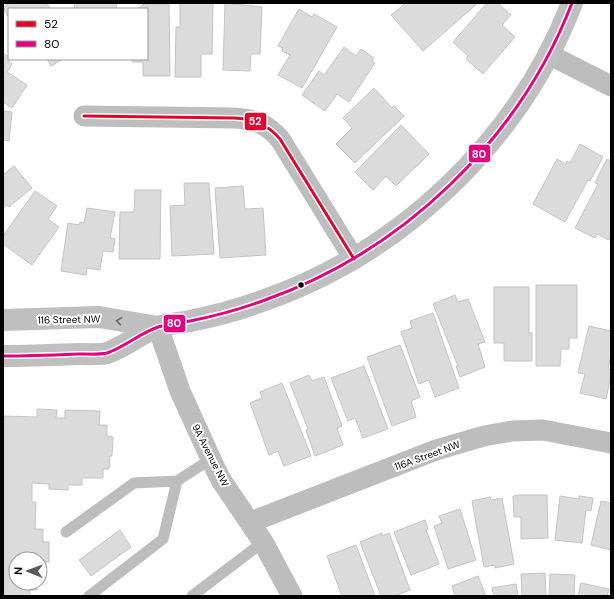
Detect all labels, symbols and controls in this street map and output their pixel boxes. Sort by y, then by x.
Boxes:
legend [8,8,148,60]
text: 52 [44,16,58,32]
text: 80 [44,36,60,52]
line badge: 52 [244,112,267,131]
text: 52 [248,114,262,128]
line badge: 80 [468,144,491,163]
text: 80 [472,147,487,161]
unlabelled marker [296,280,306,290]
street label: 116 Street NW [38,312,101,327]
line badge: 80 [163,314,186,333]
text: 80 [167,316,182,330]
one-way arrow [116,317,122,326]
street label: 9A Avenue NW [189,422,232,489]
street label: 116A Street NW [393,437,462,473]
north arrow [8,551,48,591]
text: N [11,567,25,575]

